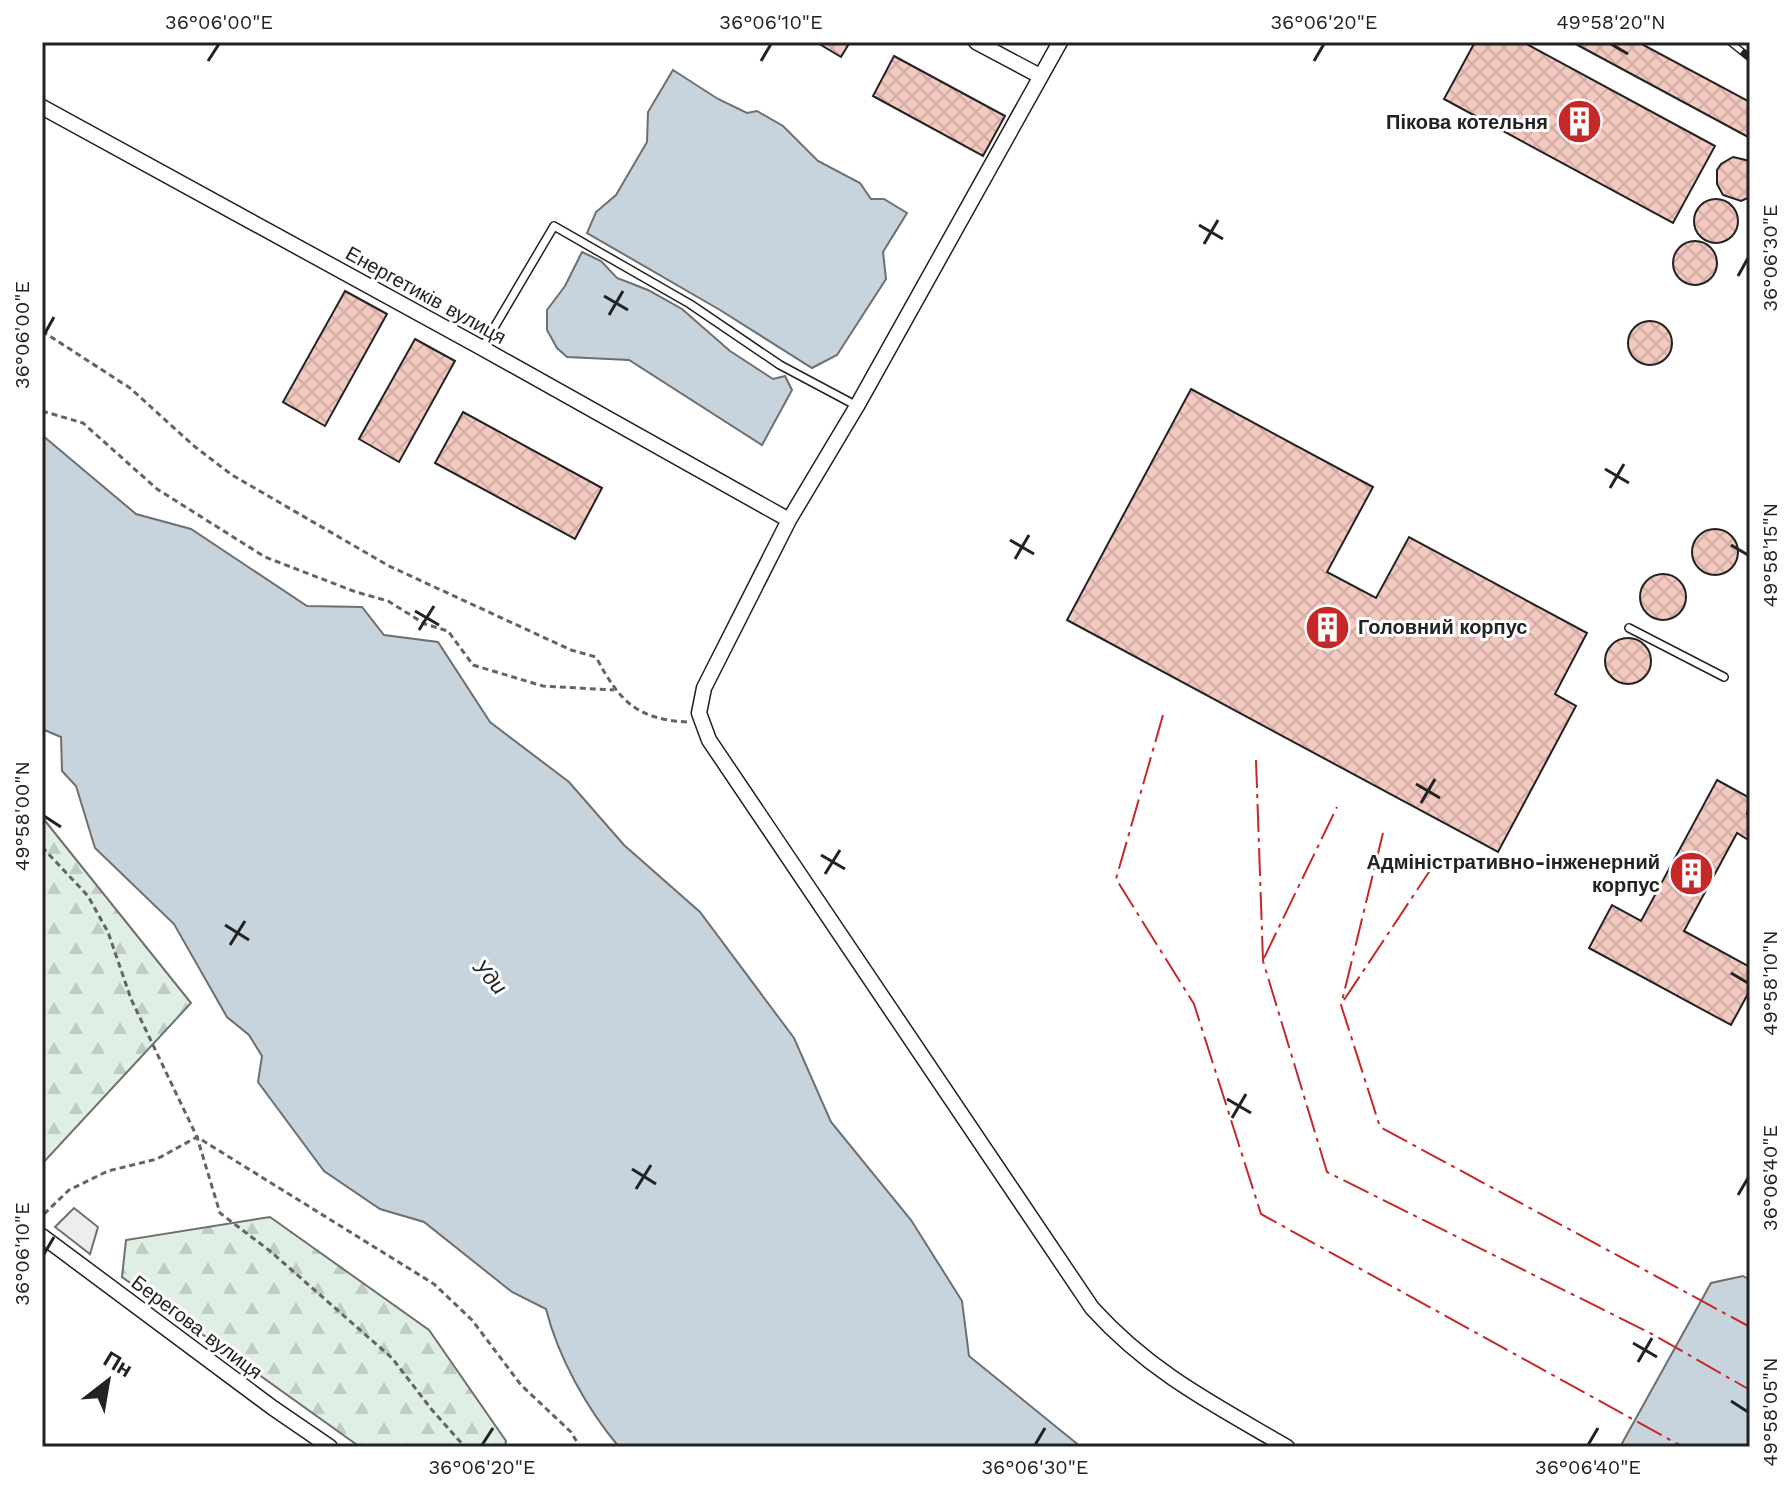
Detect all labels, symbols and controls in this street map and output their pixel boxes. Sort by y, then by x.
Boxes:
text: 36°06'00"E [165,10,273,34]
text: 36°06'10"E [719,10,823,34]
text: 36°06'20"E [1270,10,1378,34]
text: 49°58'20"N [1556,10,1666,34]
building icon: Пікова котельня [1555,98,1603,146]
place label: Пікова котельня [1386,110,1548,134]
text: 36°06'30"E [1758,204,1782,312]
street label: Енергетиків вулиця [342,241,510,349]
text: 36°06'00"E [10,281,34,389]
text: 49°58'15"N [1758,503,1782,607]
building icon: Головний корпус [1303,603,1351,651]
place label: Головний корпус [1358,615,1527,639]
text: 49°58'00"N [10,761,34,871]
building icon: Адміністративно-інженерний корпус [1667,849,1715,897]
place label: Адміністративно-інженерний корпус [1367,850,1660,897]
text: 49°58'10"N [1758,930,1782,1036]
water label: Уди [467,954,512,1000]
text: 36°06'40"E [1758,1125,1782,1231]
text: 36°06'10"E [10,1202,34,1306]
street label: Берегова вулиця [127,1270,267,1384]
north arrow [68,1341,148,1421]
text: Пн [99,1346,137,1382]
text: 49°58'05"N [1758,1357,1782,1467]
text: 36°06'20"E [428,1455,536,1479]
text: 36°06'30"E [981,1455,1089,1479]
text: 36°06'40"E [1535,1455,1641,1479]

